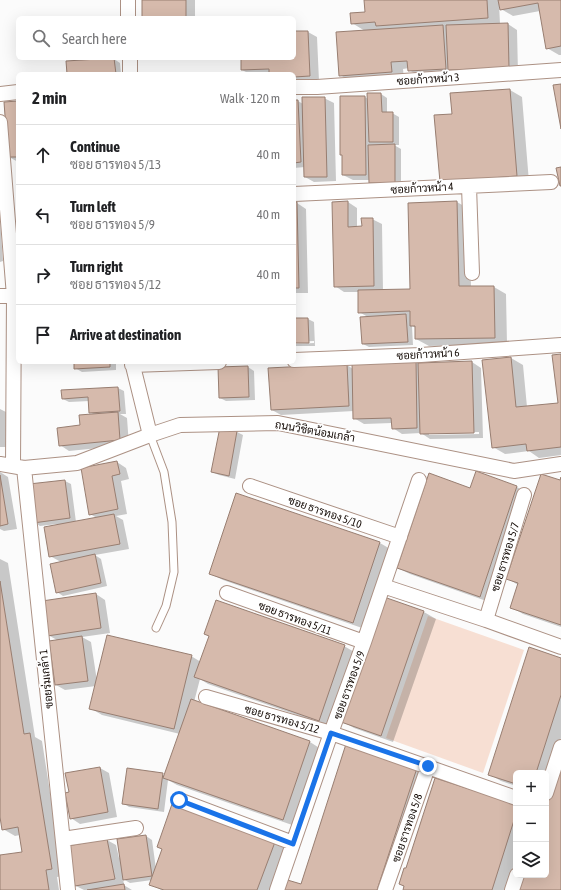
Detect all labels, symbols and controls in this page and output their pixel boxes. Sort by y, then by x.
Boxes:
search box [16,16,296,60]
icon: search [30,27,52,49]
text: Search here [62,30,127,47]
street label: ซอยก้าวหน้า 3 [396,70,460,87]
text: 2 min [32,88,67,108]
text: Walk · 120 m [220,91,280,106]
text: Continue [70,138,120,155]
icon: ahead [32,144,54,166]
text: 40 m [257,147,280,162]
text: ซอย ธารทอง 5/13 [70,157,161,172]
street label: ซอยก้าวหน้า 4 [390,179,454,196]
text: Turn left [70,198,116,215]
icon: left [32,204,54,226]
text: 40 m [257,207,280,222]
text: ซอย ธารทอง 5/9 [70,217,155,232]
text: Turn right [70,258,123,275]
icon: right [32,264,54,286]
text: 40 m [257,267,280,282]
text: ซอย ธารทอง 5/12 [70,277,161,292]
icon: arrive [32,324,54,346]
text: Arrive at destination [70,326,181,343]
street label: ซอยก้าวหน้า 6 [396,345,460,362]
street label: ถนนวิชิตน้อมเกล้า [274,417,356,444]
street label: ซอย ธารทอง 5/10 [287,494,363,530]
street label: ซอย ธารทอง 5/7 [489,521,521,593]
street label: ซอย ธารทอง 5/11 [257,599,333,637]
street label: ซอยร่มเกล้า 1 [36,649,55,709]
street label: ซอย ธารทอง 5/9 [331,649,367,721]
street label: ซอย ธารทอง 5/12 [243,703,321,735]
route end [419,757,437,775]
map controls [513,770,549,878]
button: + [513,770,549,806]
route start [170,791,188,809]
street label: ซอย ธารทอง 5/8 [390,792,424,864]
button: − [513,806,549,842]
button: layers [513,842,549,878]

